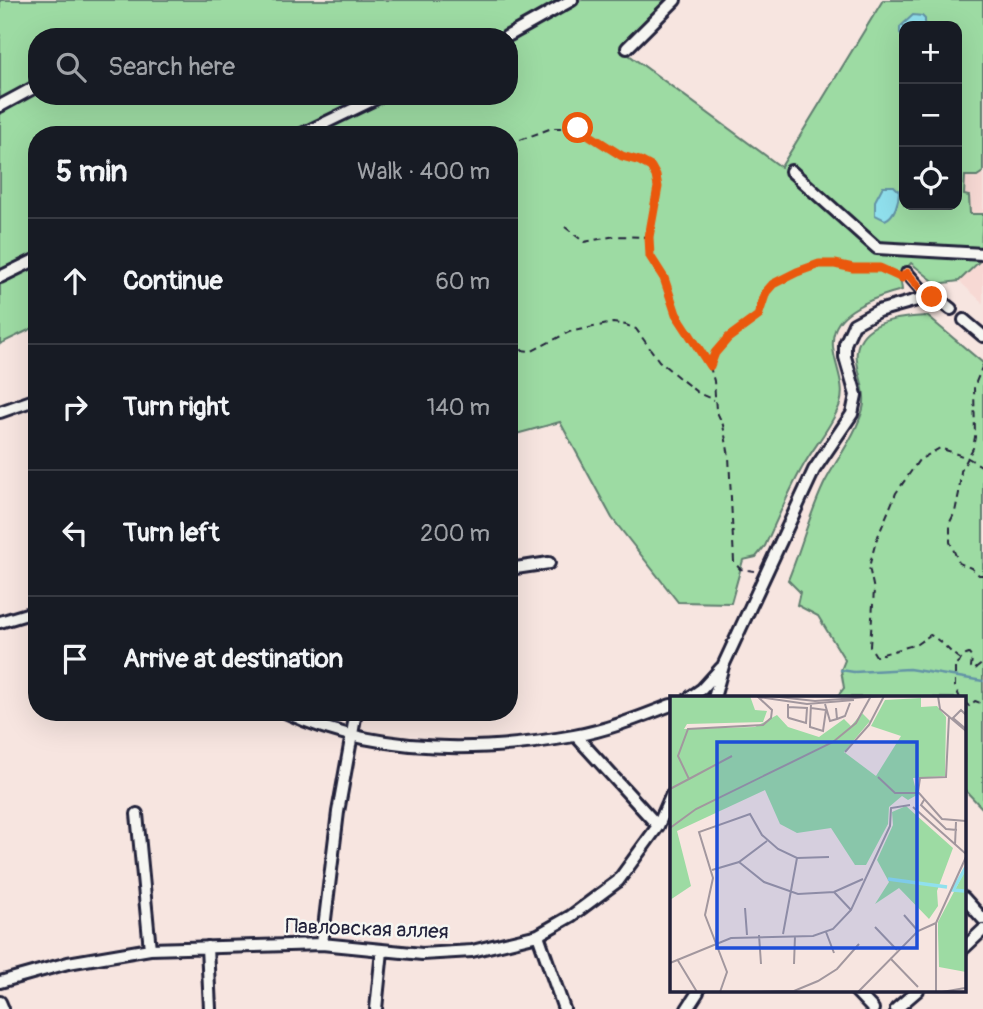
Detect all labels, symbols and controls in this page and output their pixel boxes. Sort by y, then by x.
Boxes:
map controls [899,21,962,210]
button: + [899,21,962,84]
search box [28,28,518,105]
icon: search [52,48,90,86]
text: Search here [108,51,235,83]
button: − [899,84,962,147]
route start [562,112,593,143]
button: locate [899,147,962,210]
text: 5 min [56,153,127,190]
text: Walk · 400 m [357,157,490,186]
icon: ahead [56,262,94,300]
text: Continue [123,265,223,297]
text: 60 m [435,267,490,296]
route end [916,281,947,312]
icon: right [56,388,94,426]
text: Turn right [123,391,229,423]
text: 140 m [427,393,490,422]
icon: left [56,514,94,552]
text: Turn left [123,517,219,549]
text: 200 m [420,519,490,548]
icon: arrive [56,640,94,678]
text: Arrive at destination [123,643,343,675]
inset map [670,696,965,992]
street label: Павловская аллея [285,913,449,945]

